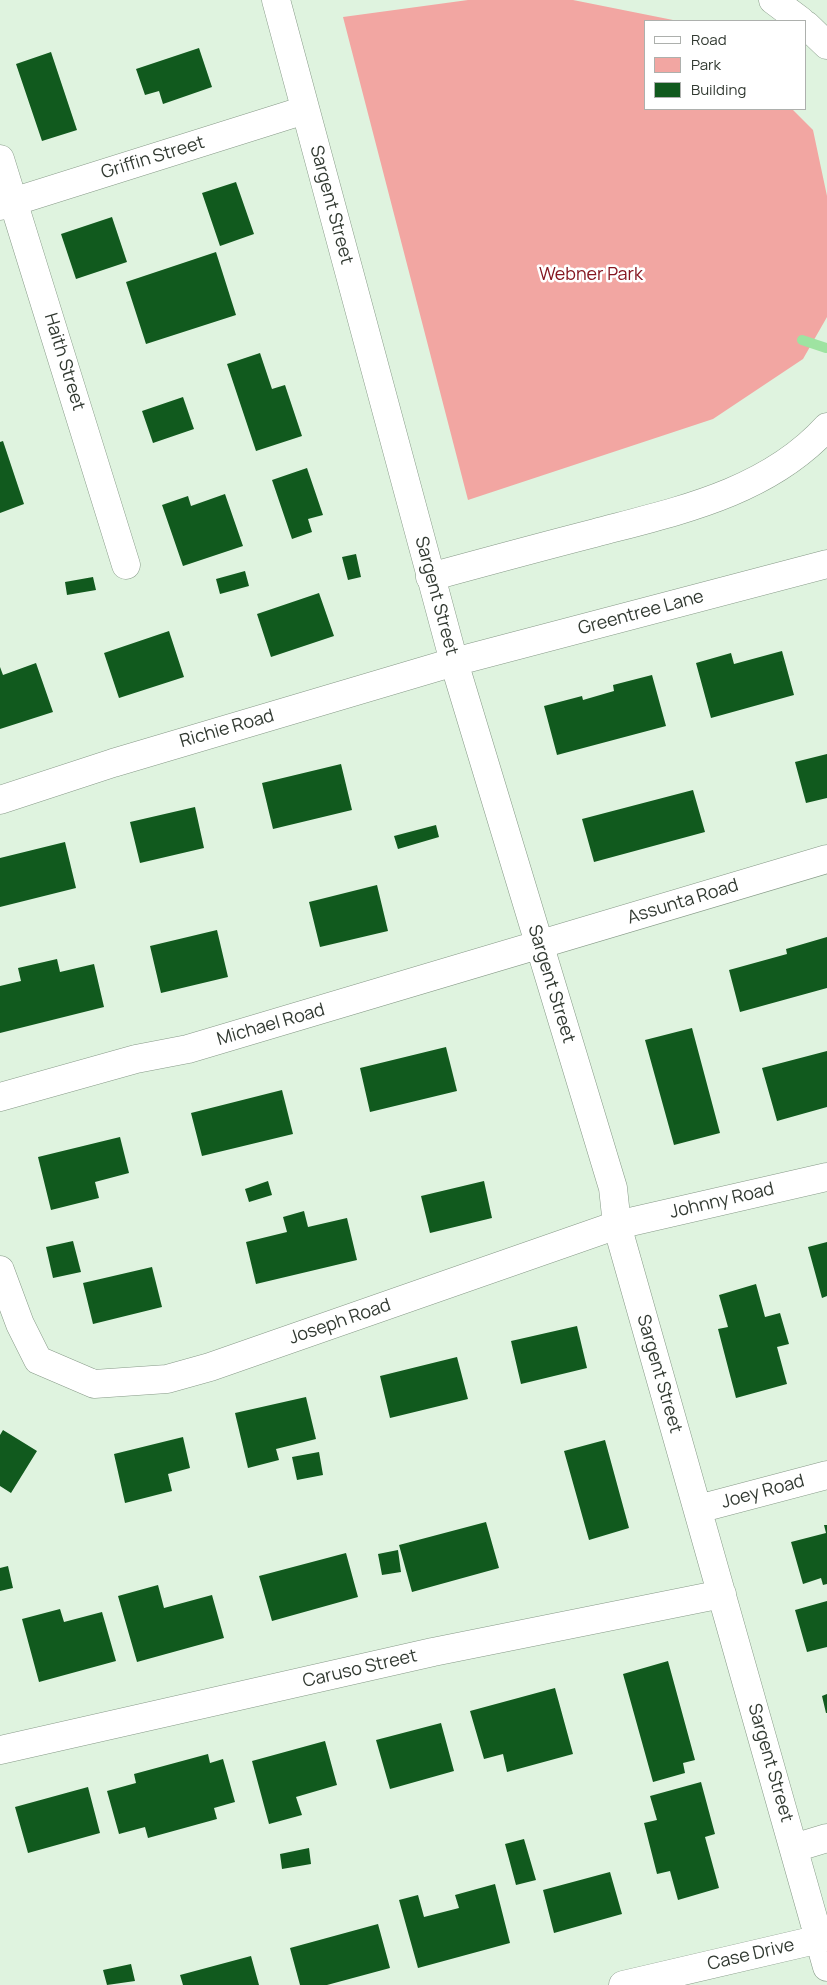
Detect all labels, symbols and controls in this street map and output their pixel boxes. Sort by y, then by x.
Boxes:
legend [644,20,807,110]
text: Road [691,29,727,50]
text: Park [691,54,721,75]
text: Building [691,79,746,100]
street label: Griffin Street [99,132,207,184]
street label: Sargent Street [305,143,357,267]
park label: Webner Park [539,264,643,286]
street label: Haith Street [39,311,89,413]
street label: Sargent Street [410,534,462,658]
street label: Greentree Lane [576,586,706,640]
street label: Richie Road [177,705,277,753]
street label: Assunta Road [625,875,741,929]
street label: Sargent Street [523,922,579,1046]
street label: Michael Road [215,999,327,1051]
street label: Johnny Road [668,1179,776,1223]
street label: Joseph Road [286,1294,394,1350]
street label: Sargent Street [632,1312,686,1436]
street label: Joey Road [719,1471,807,1513]
street label: Caruso Street [301,1645,419,1693]
street label: Sargent Street [743,1701,797,1825]
street label: Case Drive [705,1935,797,1975]

